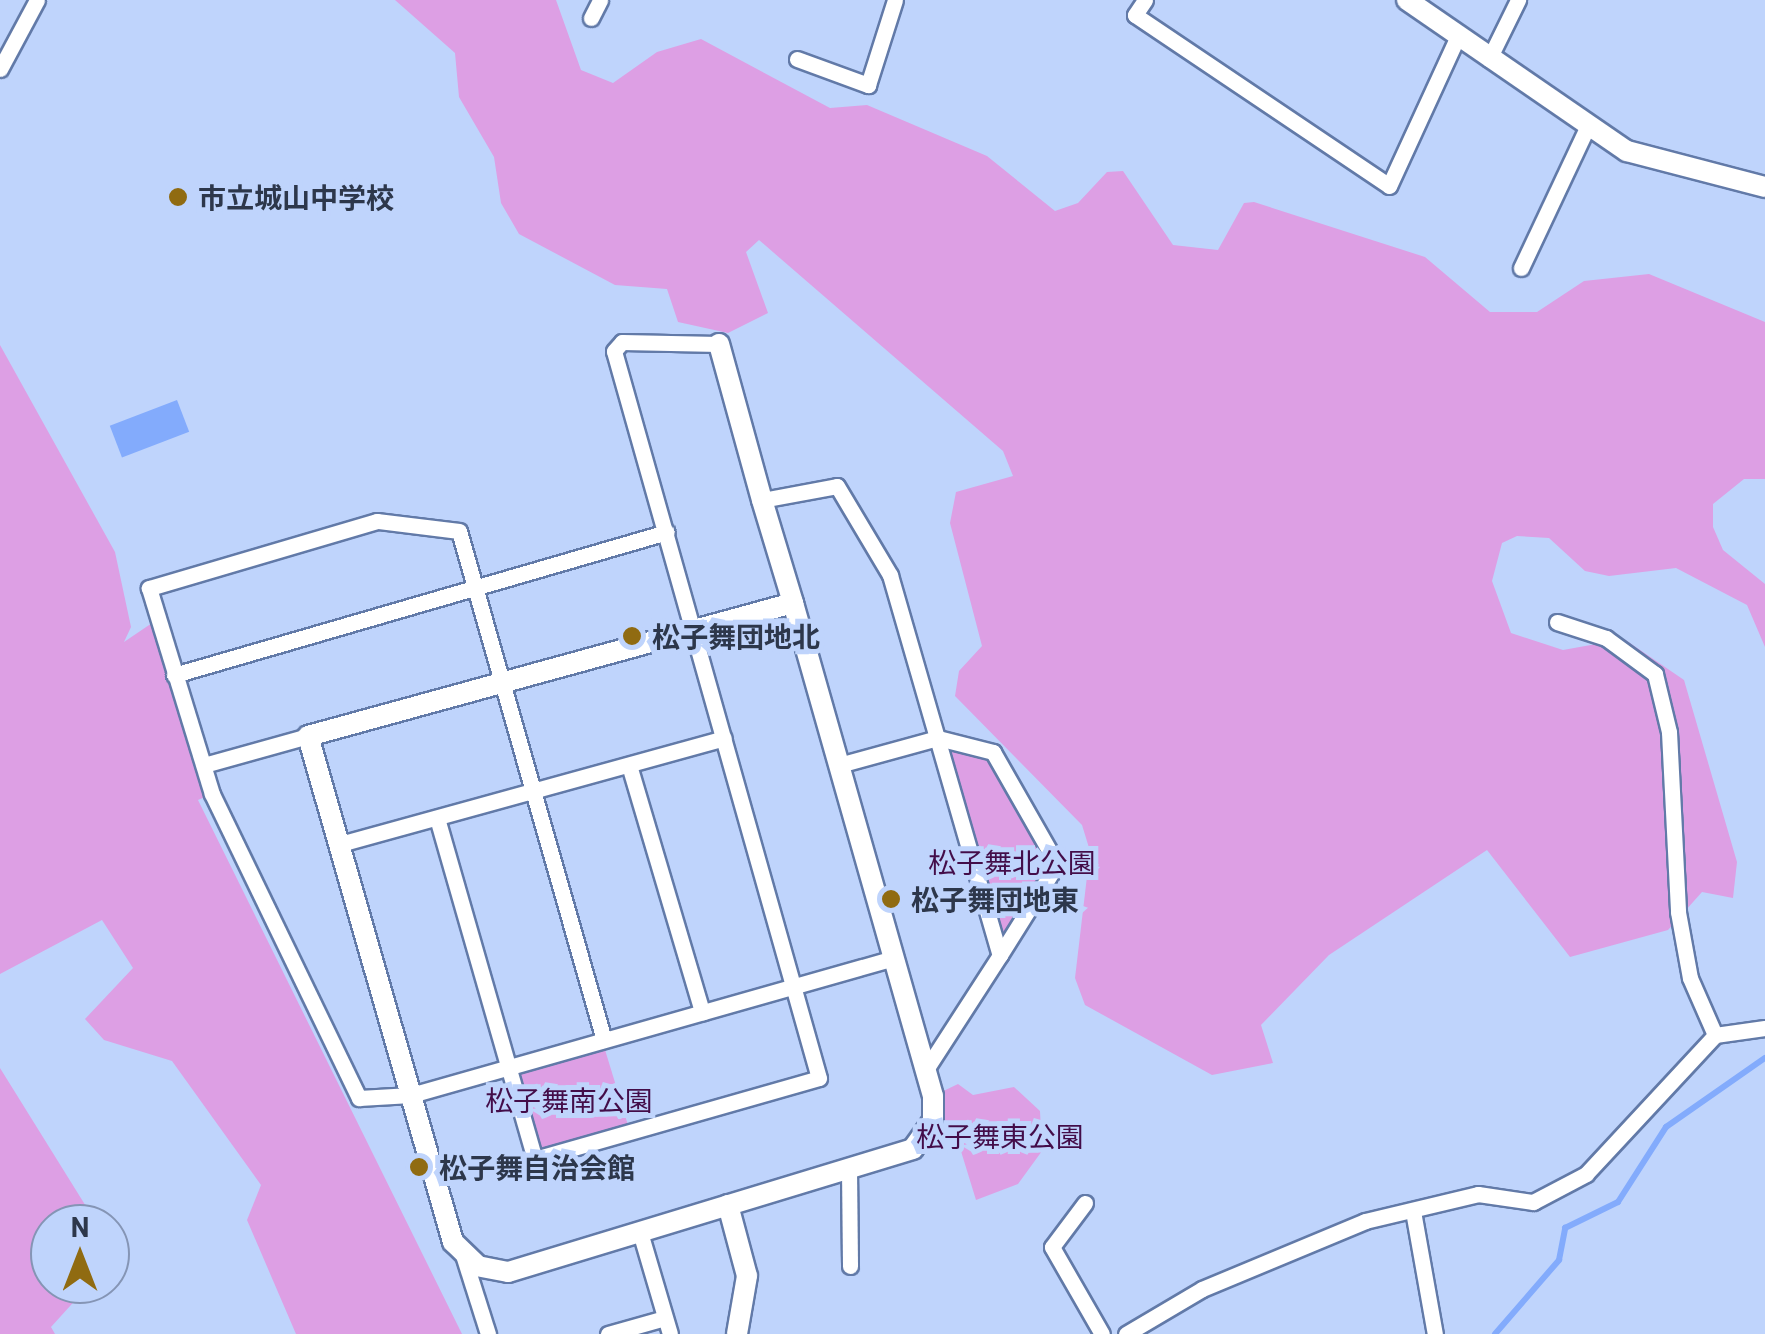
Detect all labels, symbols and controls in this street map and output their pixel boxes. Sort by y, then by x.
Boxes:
place label: 市立城山中学校 [198,180,394,214]
marker: 市立城山中学校 [167,186,189,208]
place label: 松子舞団地北 [652,619,820,653]
marker: 松子舞団地北 [621,625,643,647]
park label: 松子舞北公園 [928,845,1096,879]
place label: 松子舞団地東 [911,882,1079,916]
marker: 松子舞団地東 [880,888,902,910]
park label: 松子舞南公園 [485,1083,653,1117]
park label: 松子舞東公園 [916,1119,1084,1153]
place label: 松子舞自治会館 [439,1150,635,1184]
marker: 松子舞自治会館 [408,1156,430,1178]
north arrow [30,1204,130,1304]
text: N [71,1209,89,1243]

